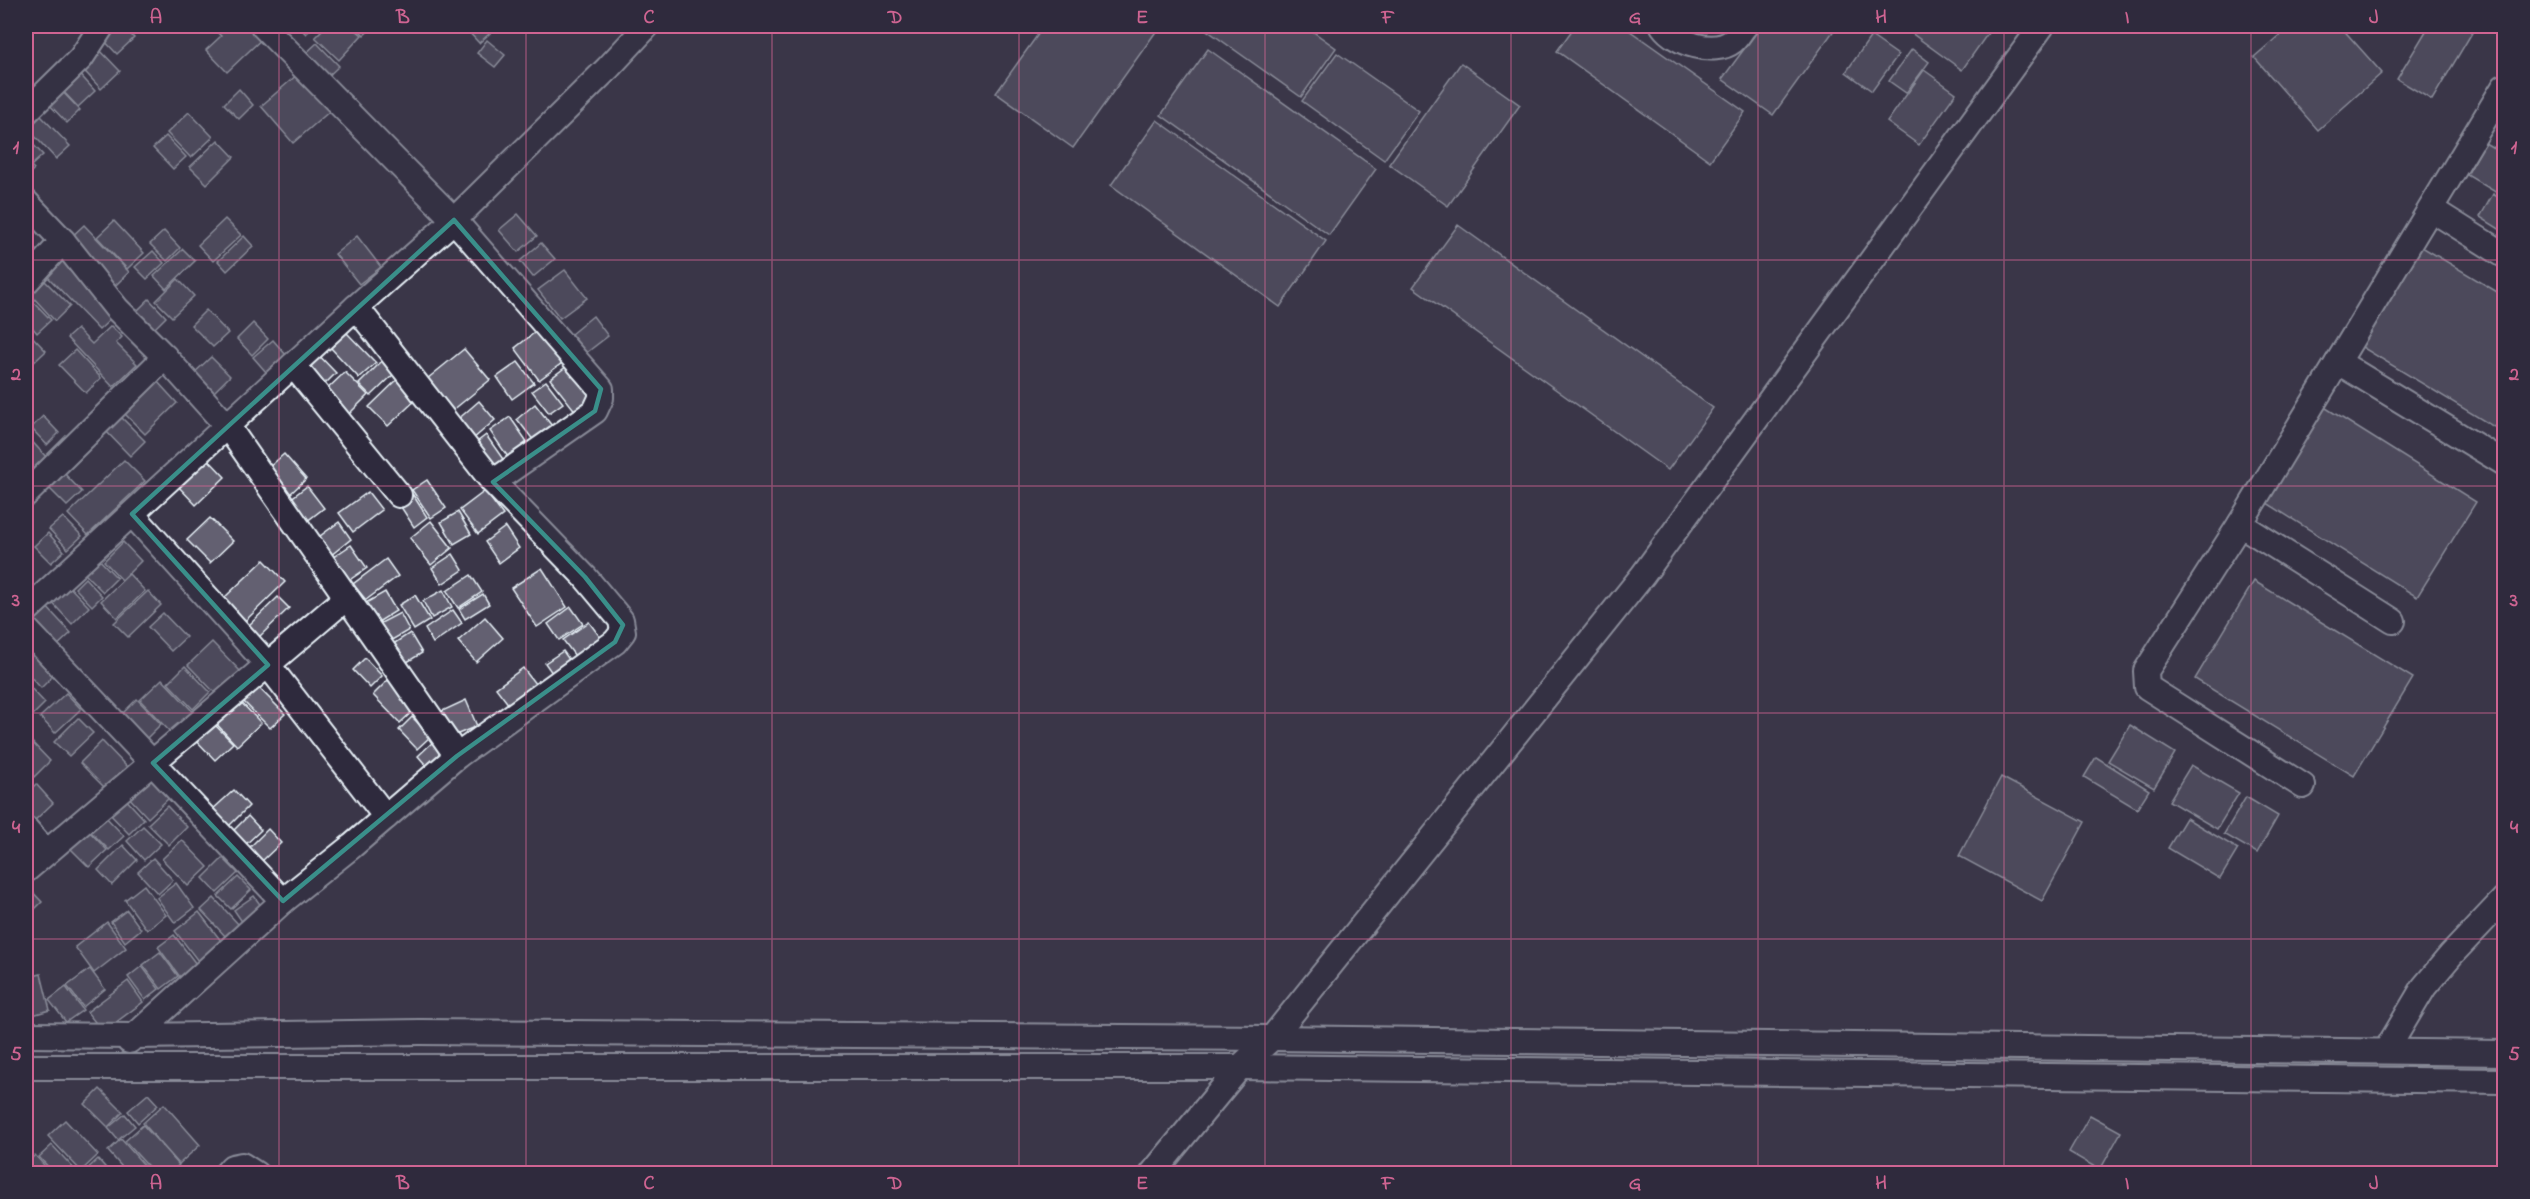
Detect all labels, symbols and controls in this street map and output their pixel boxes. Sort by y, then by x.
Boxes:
text: A [150,4,162,33]
text: B [395,4,410,33]
text: C [644,4,655,33]
text: D [887,4,902,33]
text: E [1136,4,1148,33]
text: F [1381,4,1395,33]
text: G [1629,4,1642,33]
text: H [1875,4,1887,33]
text: I [2125,4,2130,33]
text: J [2369,4,2379,33]
text: 1 [13,134,20,163]
text: 1 [2511,134,2518,163]
text: 2 [10,361,21,390]
text: 2 [2508,361,2519,390]
text: 3 [11,587,20,616]
text: 3 [2509,587,2518,616]
text: 4 [12,814,21,843]
text: 4 [2510,814,2519,843]
text: 5 [10,1041,22,1070]
text: 5 [2508,1041,2520,1070]
text: A [150,1170,162,1199]
text: B [395,1170,410,1199]
text: C [644,1170,655,1199]
text: D [887,1170,902,1199]
text: E [1136,1170,1148,1199]
text: F [1381,1170,1395,1199]
text: G [1629,1170,1642,1199]
text: H [1875,1170,1887,1199]
text: I [2125,1170,2130,1199]
text: J [2369,1170,2379,1199]

